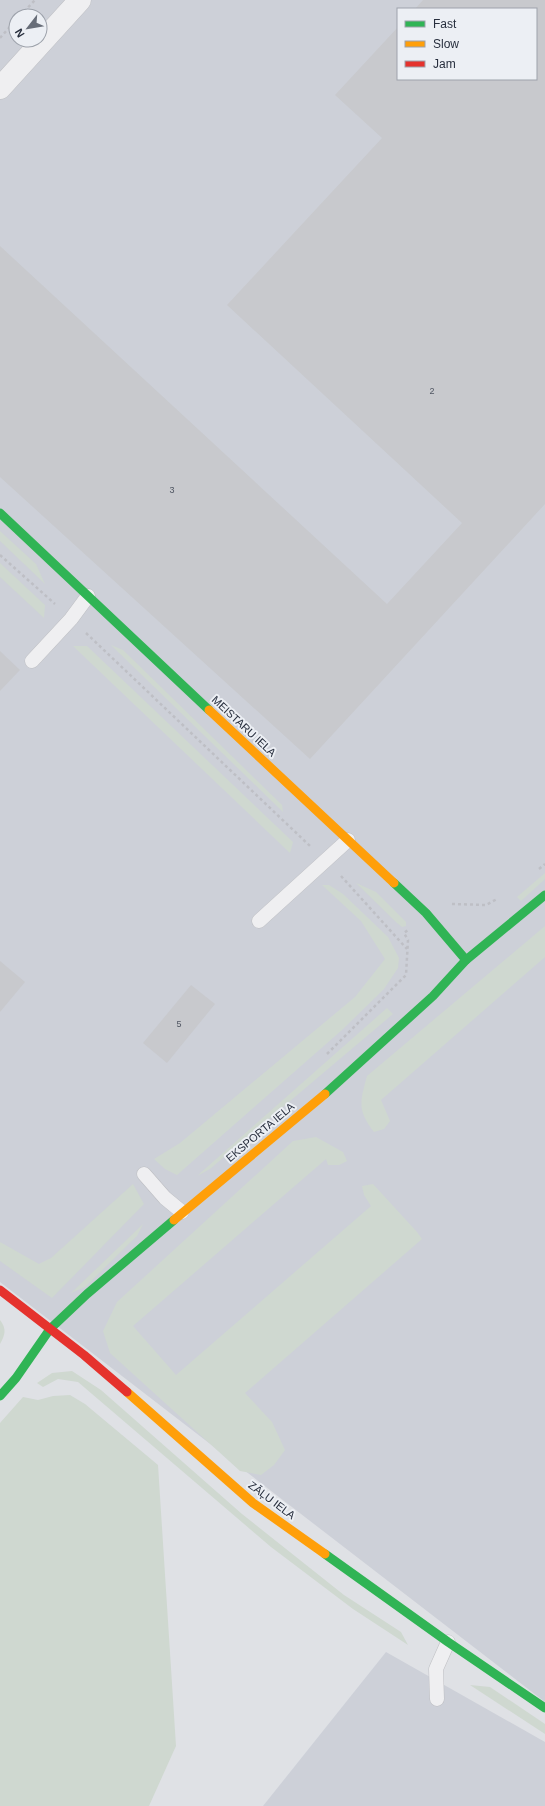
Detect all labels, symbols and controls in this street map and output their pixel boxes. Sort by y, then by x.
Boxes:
north arrow [8,8,48,48]
legend [397,8,537,80]
text: Fast [433,17,457,31]
text: N [12,27,27,40]
text: Slow [433,37,459,51]
text: Jam [433,57,456,71]
house number: 2 [429,386,435,396]
house number: 3 [169,485,175,495]
street label: MEISTARU IELA [210,693,279,759]
house number: 5 [176,1019,182,1029]
street label: EKSPORTA IELA [224,1100,297,1164]
street label: ZĀĻU IELA [246,1479,298,1522]

